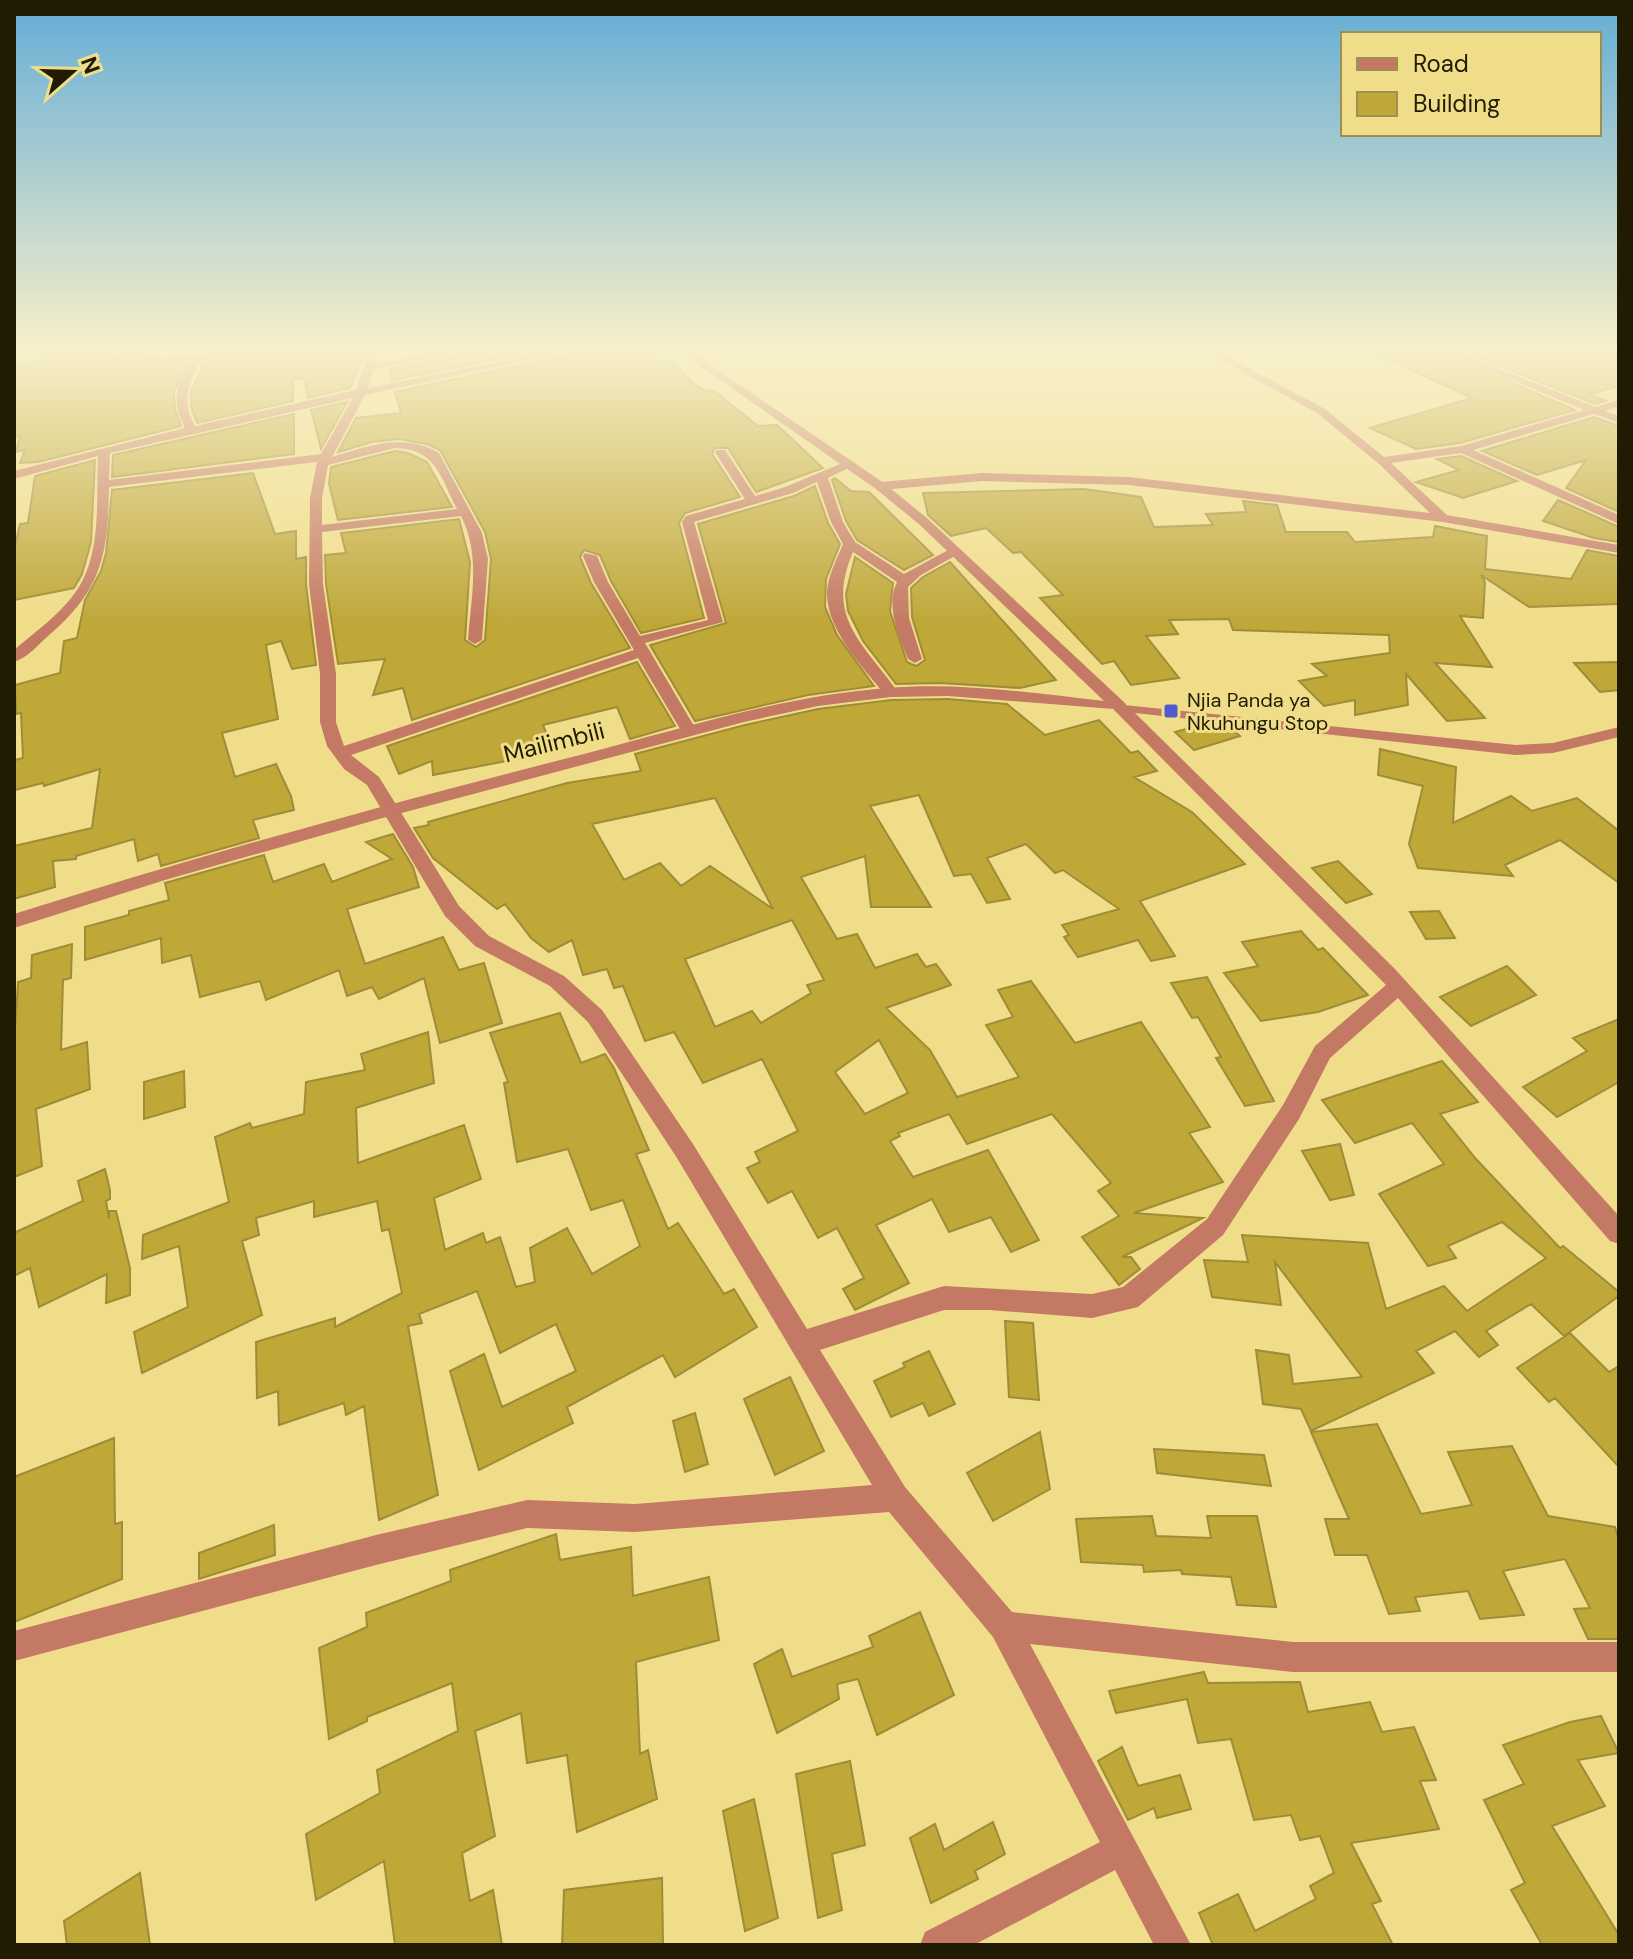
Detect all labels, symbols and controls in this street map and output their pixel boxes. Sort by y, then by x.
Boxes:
north arrow [32,32,112,112]
legend [1341,32,1601,136]
text: Road [1413,48,1469,79]
text: N [74,53,107,78]
text: Building [1413,88,1500,119]
place label: Njia Panda ya Nkuhungu Stop [1187,687,1328,736]
marker: Njia Panda ya Nkuhungu Stop [1162,702,1180,720]
street label: Mailimbili [500,714,608,770]

